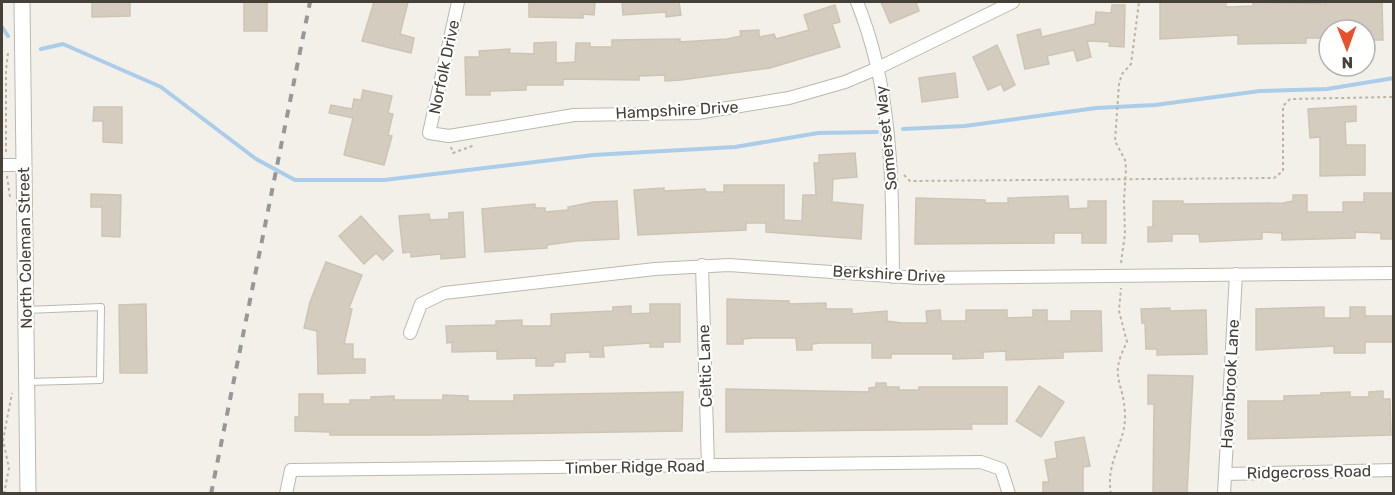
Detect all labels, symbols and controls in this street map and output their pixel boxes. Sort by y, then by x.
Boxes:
street label: Norfolk Drive [425,18,463,116]
north arrow [1317,18,1377,78]
text: N [1341,53,1353,72]
street label: Somerset Way [871,84,901,191]
street label: Hampshire Drive [615,97,739,123]
street label: North Coleman Street [14,167,36,329]
street label: Berkshire Drive [832,262,946,286]
street label: Havenbrook Lane [1217,319,1243,449]
street label: Celtic Lane [694,324,716,408]
street label: Timber Ridge Road [565,456,705,478]
street label: Ridgecross Road [1247,461,1371,483]

